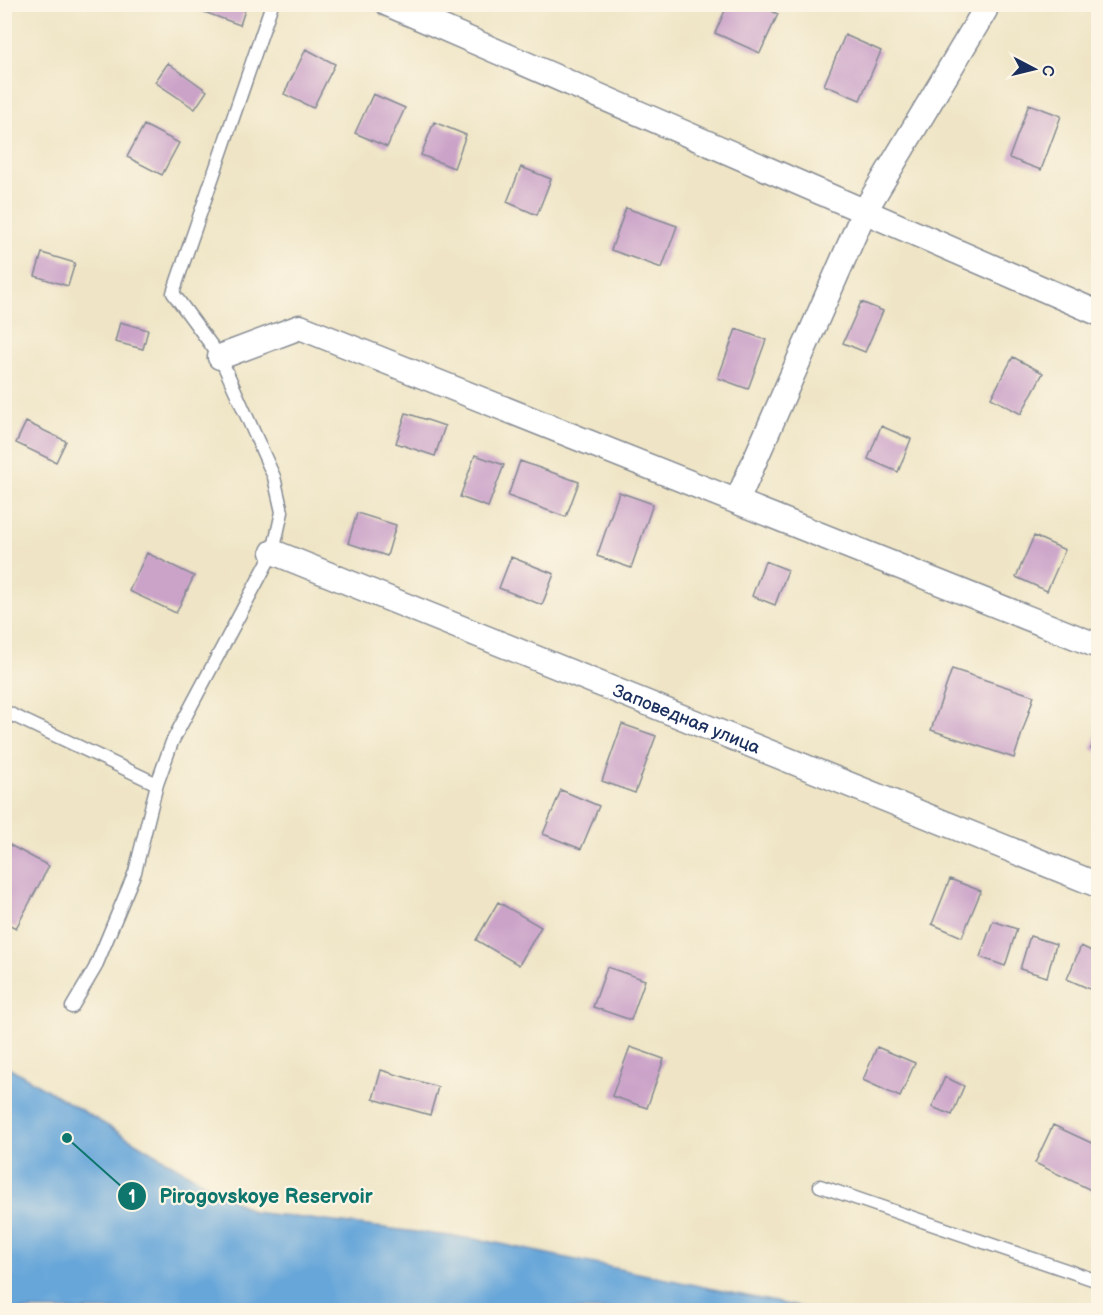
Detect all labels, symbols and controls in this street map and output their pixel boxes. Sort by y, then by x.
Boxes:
north arrow [1004,39,1064,99]
text: С [1037,64,1058,77]
street label: Заповедная улица [610,680,763,759]
callout: Pirogovskoye Reservoir [117,1177,384,1215]
text: Pirogovskoye Reservoir [159,1185,374,1209]
text: 1 [128,1187,136,1208]

